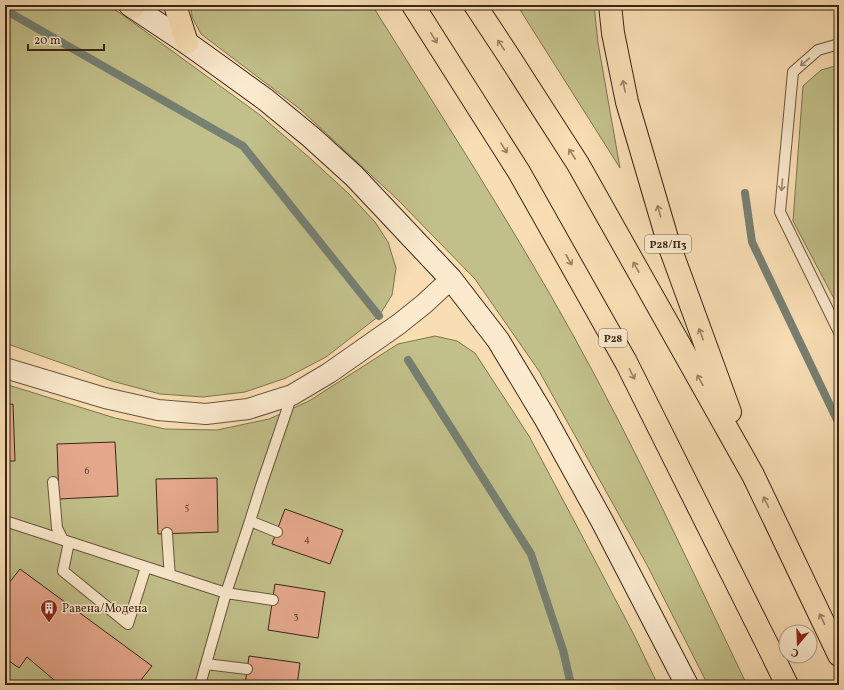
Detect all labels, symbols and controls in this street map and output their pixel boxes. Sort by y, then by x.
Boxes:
scale bar [28,26,104,52]
one-way arrow [431,32,439,44]
text: 20 m [34,33,61,49]
one-way arrow [497,39,505,51]
one-way arrow [800,57,811,66]
one-way arrow [619,80,627,93]
one-way arrow [500,142,508,154]
one-way arrow [568,149,576,160]
one-way arrow [778,178,786,191]
one-way arrow [655,205,662,218]
road number: Р28/П3 [645,235,691,253]
one-way arrow [565,254,573,266]
one-way arrow [632,261,640,273]
one-way arrow [697,328,705,340]
road number: Р28 [599,329,627,347]
one-way arrow [629,368,636,380]
one-way arrow [696,374,703,386]
house number: 6 [84,464,90,478]
one-way arrow [762,496,769,508]
house number: 5 [185,500,190,514]
house number: 4 [304,532,310,546]
building icon: Равена/Модена [39,598,59,623]
place label: Равена/Модена [62,601,147,617]
house number: 3 [293,609,299,623]
one-way arrow [818,614,825,626]
north arrow [778,624,818,664]
text: С [789,644,801,660]

